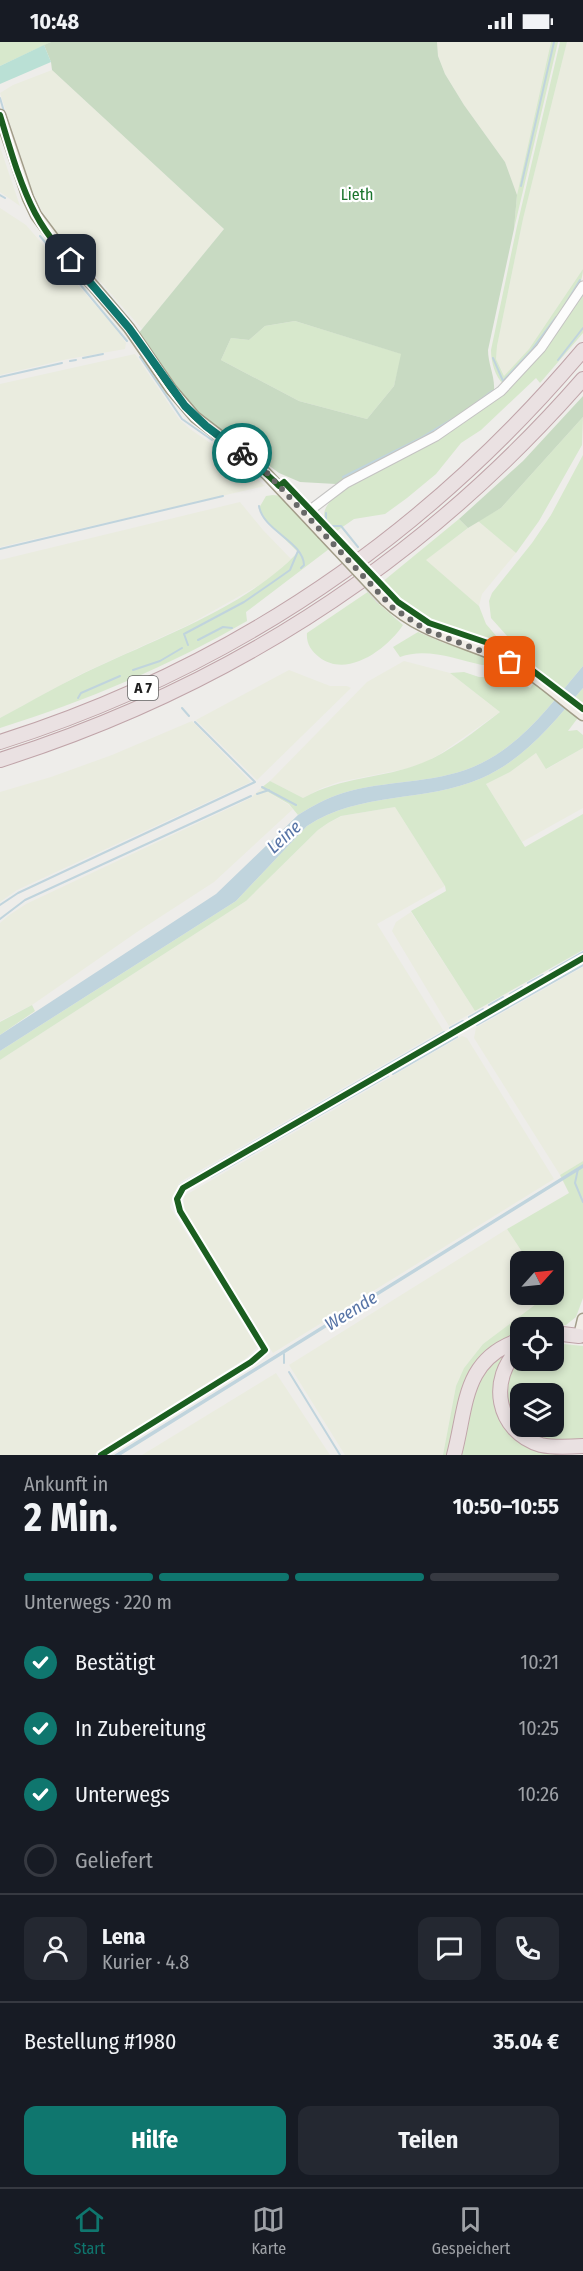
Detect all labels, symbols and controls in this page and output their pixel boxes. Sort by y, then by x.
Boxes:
text: 10:48 [30,8,79,35]
park label: Lieth [341,185,373,204]
pin [45,234,96,285]
icon: home [54,243,87,276]
courier [212,423,272,483]
icon: bike [226,437,259,470]
pin [484,636,535,687]
icon: bag [493,645,526,678]
road number: A 7 [128,676,158,700]
water label: Leine [262,816,306,858]
north arrow [510,1251,564,1305]
map controls [510,1251,564,1437]
water label: Weende [321,1286,382,1336]
button: locate [510,1317,564,1371]
button: layers [510,1383,564,1437]
text: Ankunft in [24,1472,108,1496]
text: 10:50–10:55 [453,1493,559,1520]
text: 2 Min. [24,1495,118,1541]
text: Unterwegs · 220 m [24,1590,172,1614]
icon: check [24,1646,57,1679]
text: Bestätigt [75,1649,155,1676]
text: 10:21 [520,1650,559,1674]
icon: check [24,1712,57,1745]
text: In Zubereitung [75,1715,206,1742]
text: 10:25 [519,1716,559,1740]
icon: check [24,1778,57,1811]
text: Unterwegs [75,1781,170,1808]
text: 10:26 [518,1782,559,1806]
text: Geliefert [75,1847,153,1874]
button: person [24,1917,87,1980]
button: chat [418,1917,481,1980]
button: phone [496,1917,559,1980]
text: Lena [102,1923,145,1950]
text: Kurier · 4.8 [102,1950,189,1974]
text: Bestellung #1980 [24,2028,176,2055]
text: 35.04 € [493,2028,559,2055]
button: Hilfe [24,2106,286,2175]
button: Teilen [298,2106,559,2175]
tab: Start [73,2203,106,2258]
tab: Karte [251,2203,286,2258]
tab: Gespeichert [432,2203,510,2258]

